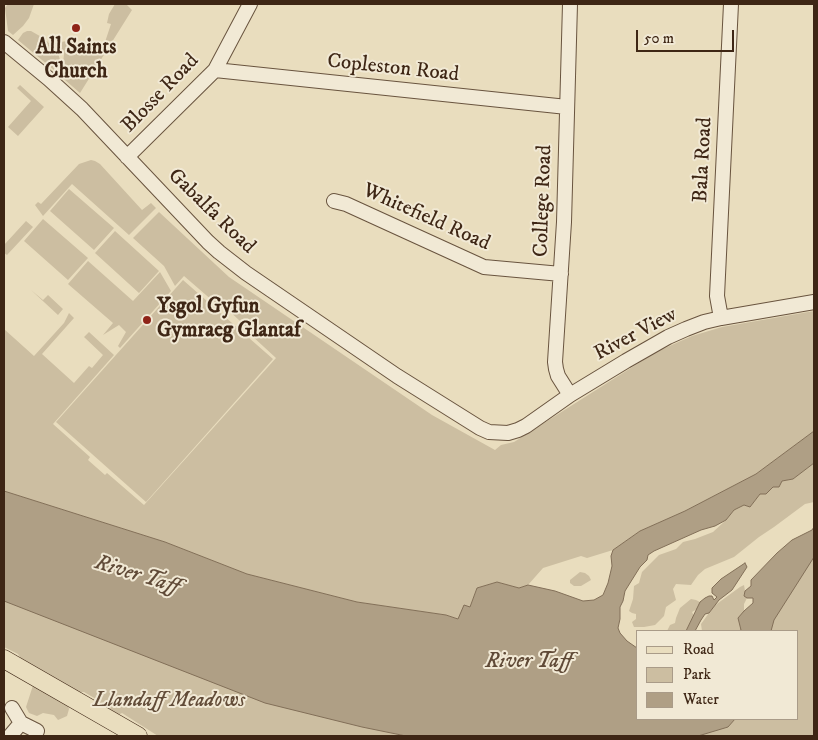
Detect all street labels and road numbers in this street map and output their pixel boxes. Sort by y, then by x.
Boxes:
street label: Blosse Road [117,49,205,139]
street label: Copleston Road [326,50,460,88]
street label: Bala Road [689,117,719,203]
street label: College Road [529,144,559,258]
street label: Gabalfa Road [162,164,260,260]
street label: Whitefield Road [358,179,494,257]
street label: River View [590,303,682,367]

